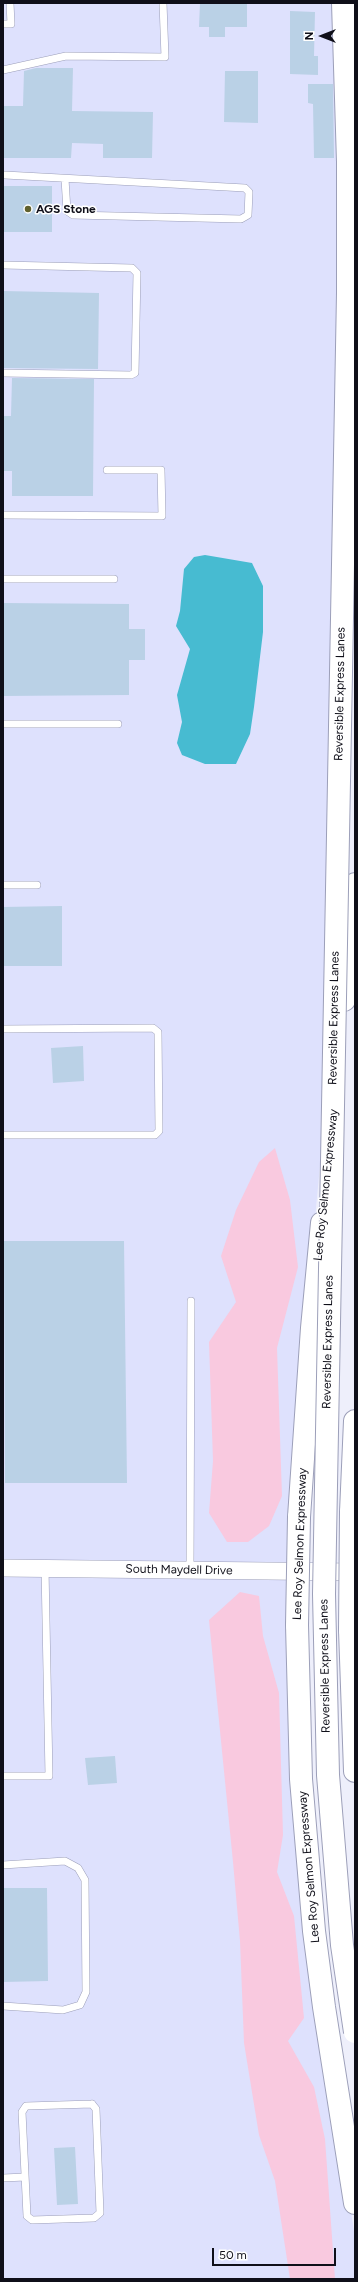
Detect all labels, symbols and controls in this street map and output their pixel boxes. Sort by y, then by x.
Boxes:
north arrow [302,16,342,56]
text: N [303,32,316,40]
place label: AGS Stone [36,202,96,216]
marker: AGS Stone [23,204,33,214]
street label: Reversible Express Lanes [332,627,348,761]
street label: Reversible Express Lanes [326,951,342,1085]
street label: Lee Roy Selmon Expressway [311,1108,341,1262]
street label: Reversible Express Lanes [320,1275,336,1409]
street label: Lee Roy Selmon Expressway [290,1468,310,1620]
street label: South Maydell Drive [125,1562,233,1578]
street label: Reversible Express Lanes [317,1599,333,1733]
street label: Lee Roy Selmon Expressway [295,1790,323,1944]
scale bar [214,2240,338,2266]
text: 50 m [219,2248,247,2262]

